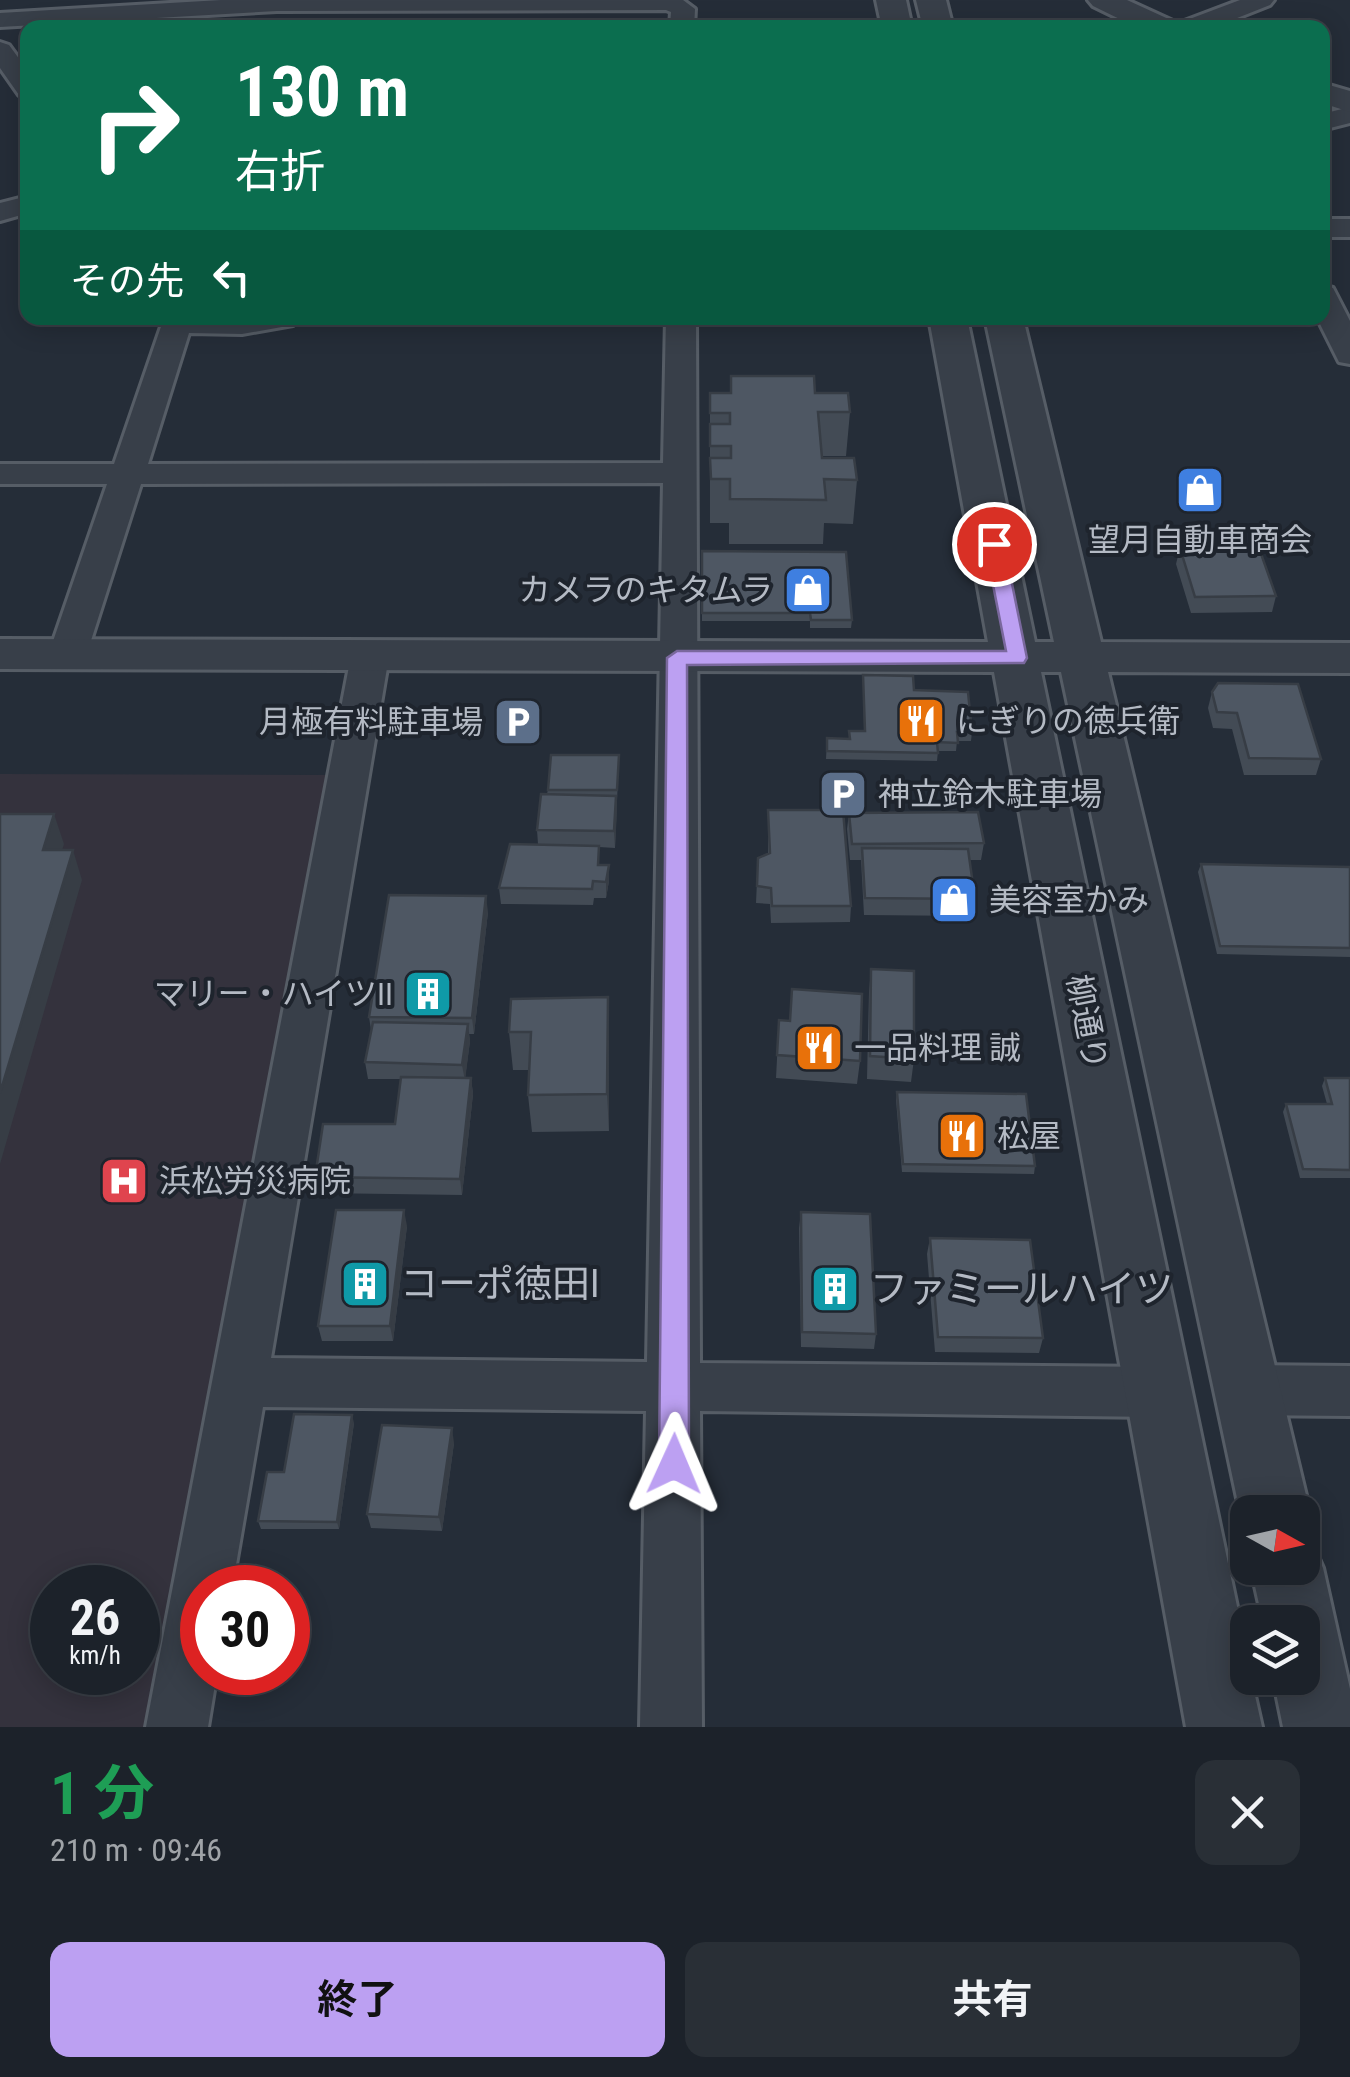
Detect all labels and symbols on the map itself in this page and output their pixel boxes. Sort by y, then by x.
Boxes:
shop icon: 望月自動車商会 [1174,464,1226,516]
pin [952,502,1037,587]
place label: 望月自動車商会 [1088,521,1312,559]
shop icon: カメラのキタムラ [782,564,834,616]
place label: カメラのキタムラ [519,571,773,609]
restaurant icon: にぎりの徳兵衛 [895,695,947,747]
parking icon: 月極有料駐車場 [492,696,544,748]
place label: にぎりの徳兵衛 [956,702,1180,740]
place label: 月極有料駐車場 [259,703,483,741]
parking icon: 神立鈴木駐車場 [817,768,869,820]
place label: 神立鈴木駐車場 [878,775,1102,813]
shop icon: 美容室かみ [928,874,980,926]
place label: 美容室かみ [989,881,1149,919]
building icon: マリー・ハイツII [402,968,454,1020]
street label: 柳通り [1059,971,1115,1073]
place label: マリー・ハイツII [154,975,393,1013]
restaurant icon: 一品料理 誠 [793,1022,845,1074]
place label: 一品料理 誠 [854,1029,1021,1067]
restaurant icon: 松屋 [936,1110,988,1162]
place label: 松屋 [997,1117,1061,1155]
hospital icon: 浜松労災病院 [98,1155,150,1207]
place label: 浜松労災病院 [159,1162,351,1200]
building icon: コーポ徳田I [339,1258,391,1310]
place label: コーポ徳田I [400,1262,600,1306]
building icon: ファミールハイツ [809,1263,861,1315]
place label: ファミールハイツ [870,1267,1173,1311]
position arrow [622,1412,726,1516]
north arrow [1230,1495,1320,1585]
speed limit sign: 30 [180,1565,310,1695]

